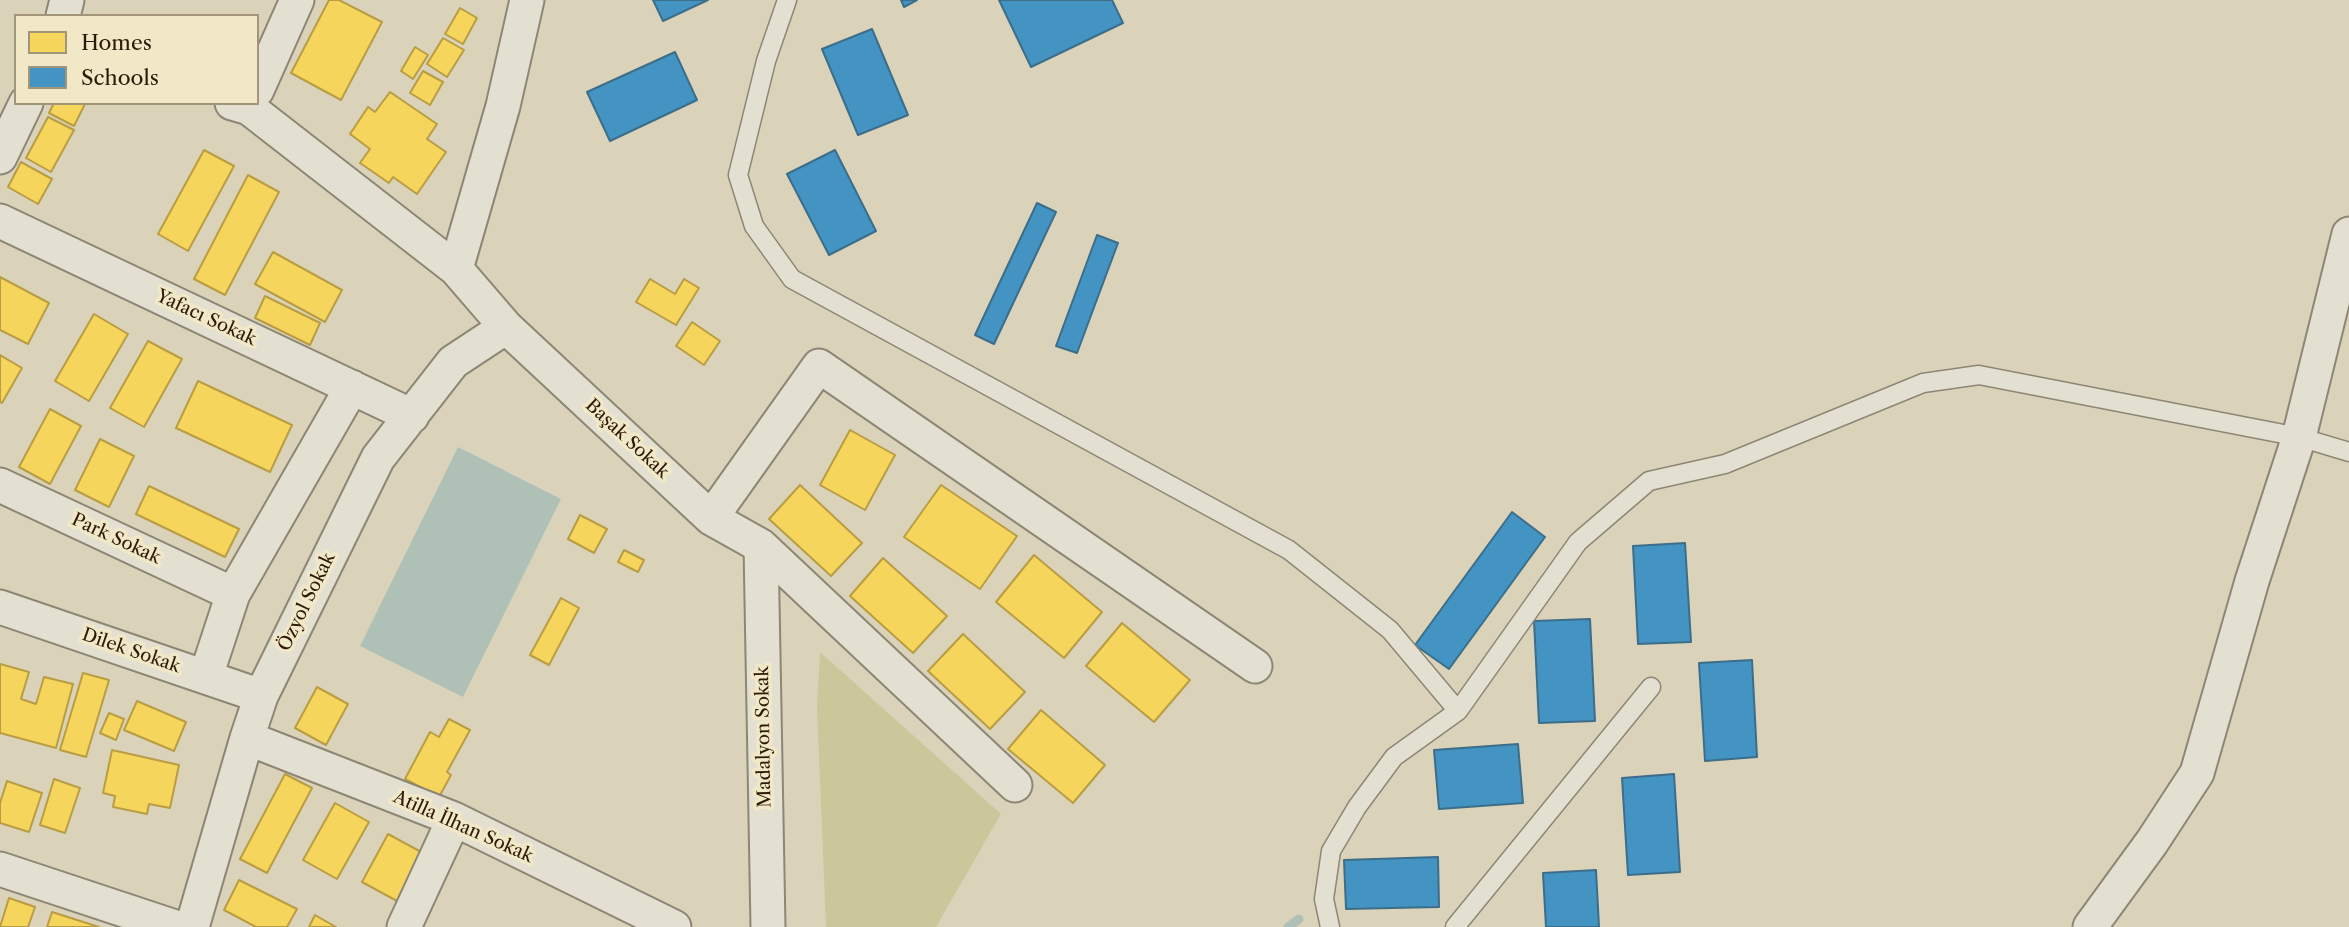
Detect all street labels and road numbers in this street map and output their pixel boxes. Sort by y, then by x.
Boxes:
street label: Yafacı Sokak [153,285,259,351]
street label: Başak Sokak [581,395,673,483]
street label: Park Sokak [68,509,164,569]
street label: Özyol Sokak [274,549,340,655]
street label: Dilek Sokak [79,624,183,678]
street label: Madalyon Sokak [752,666,776,808]
street label: Atilla İlhan Sokak [390,786,536,868]

